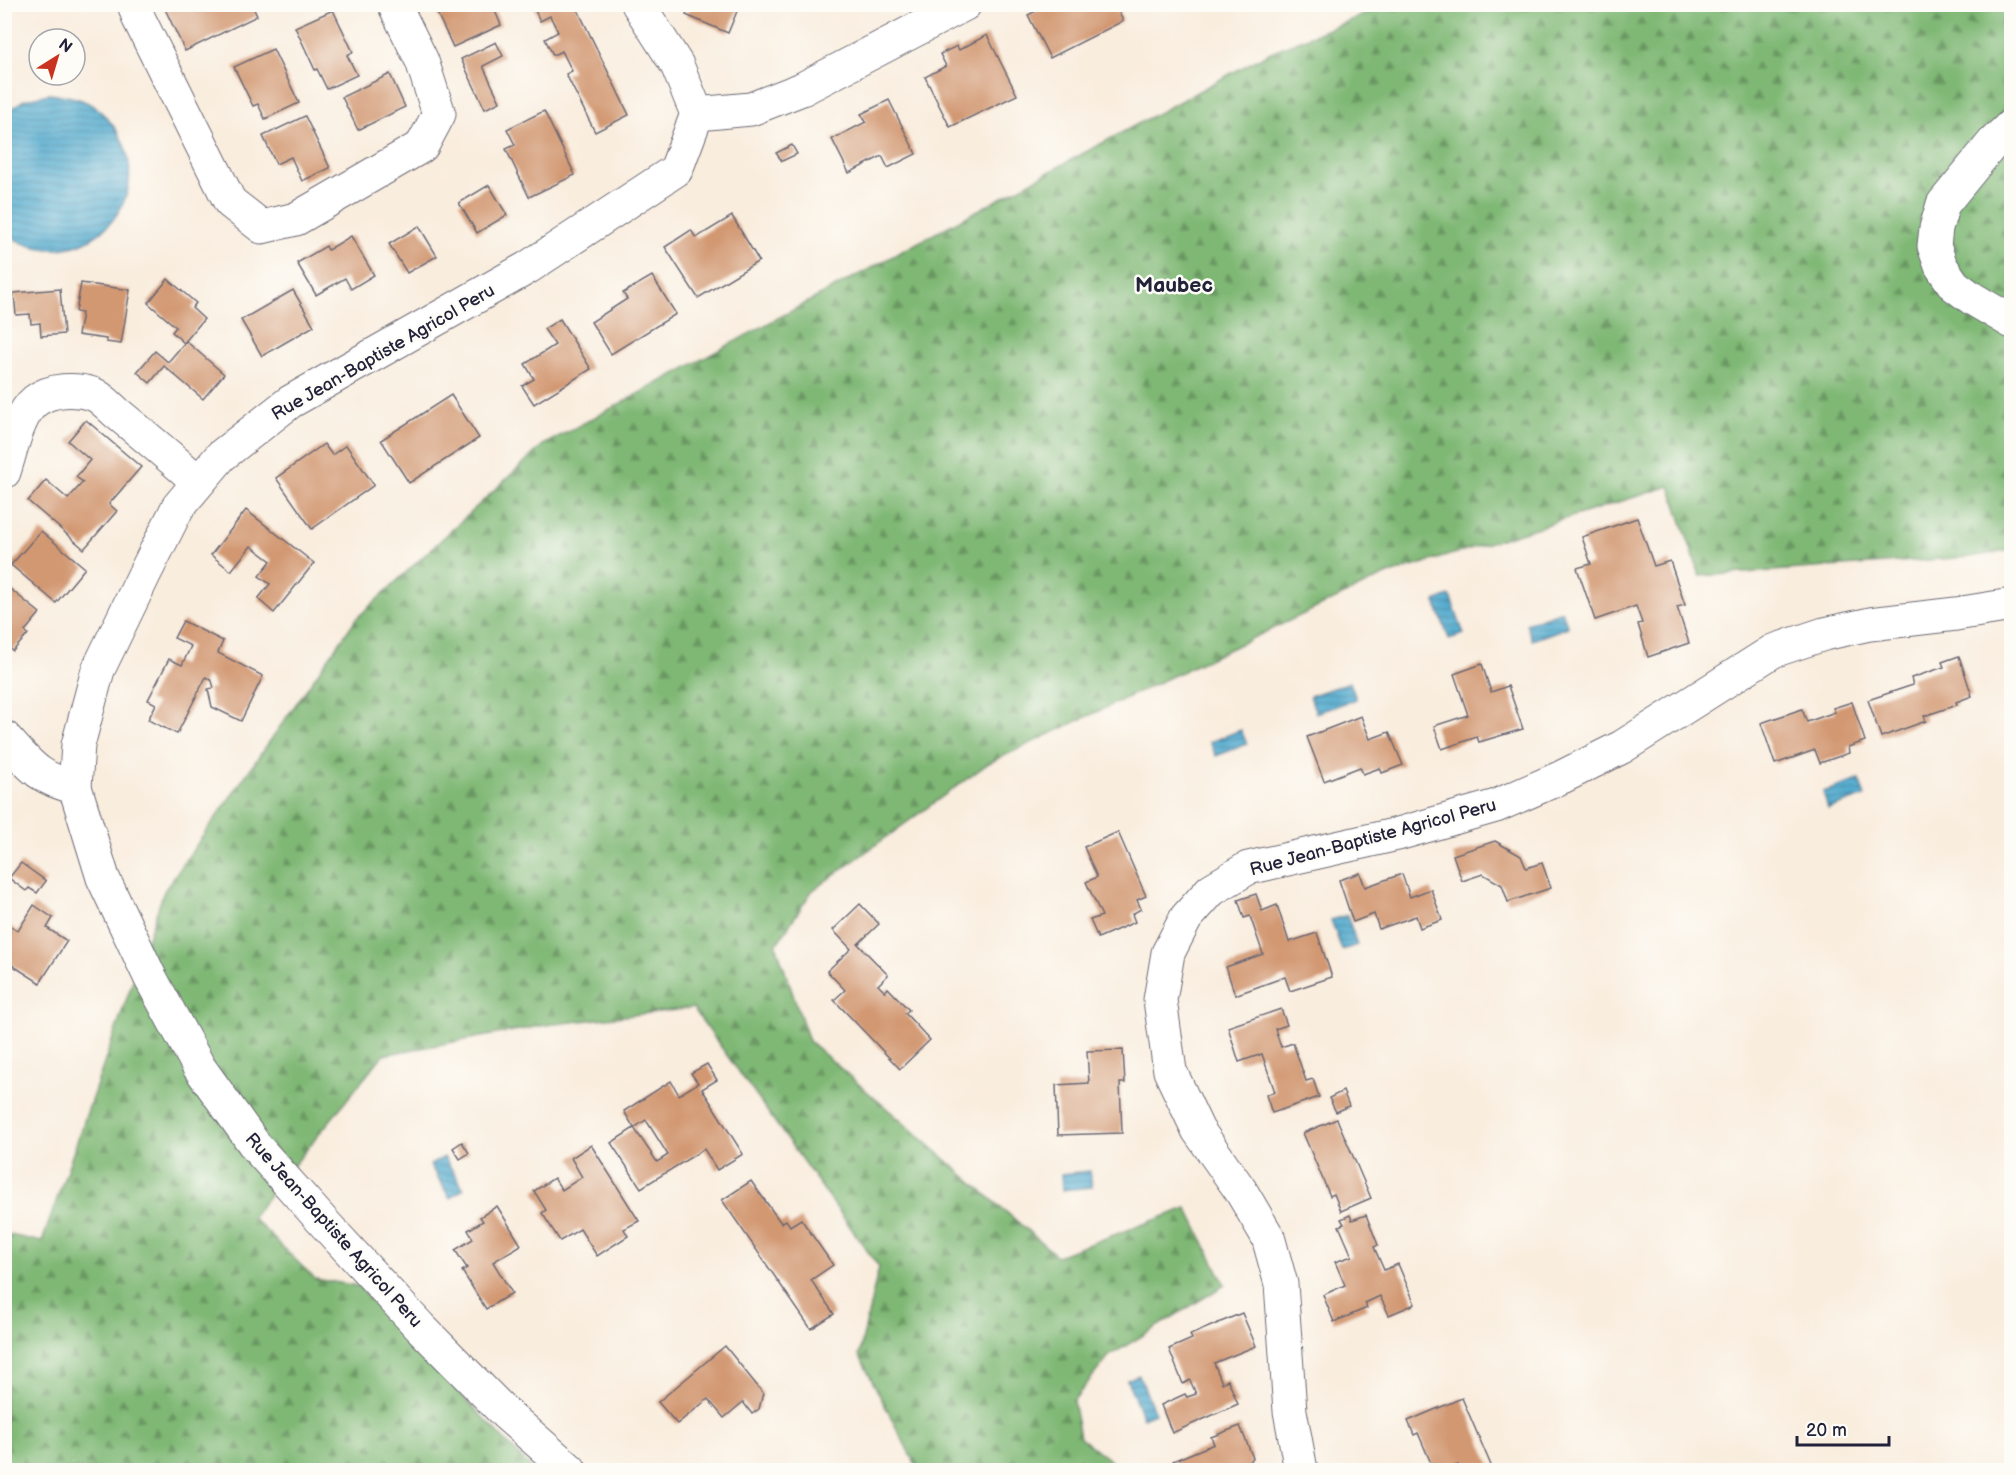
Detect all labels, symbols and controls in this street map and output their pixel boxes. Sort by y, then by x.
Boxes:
north arrow [27,27,87,87]
text: N [55,35,76,57]
district label: Maubec [1135,273,1213,298]
street label: Rue Jean-Baptiste Agricol Peru [268,280,499,425]
street label: Rue Jean-Baptiste Agricol Peru [1248,794,1499,881]
street label: Rue Jean-Baptiste Agricol Peru [241,1129,426,1332]
scale bar [1797,1409,1888,1447]
text: 20 m [1806,1420,1847,1441]

